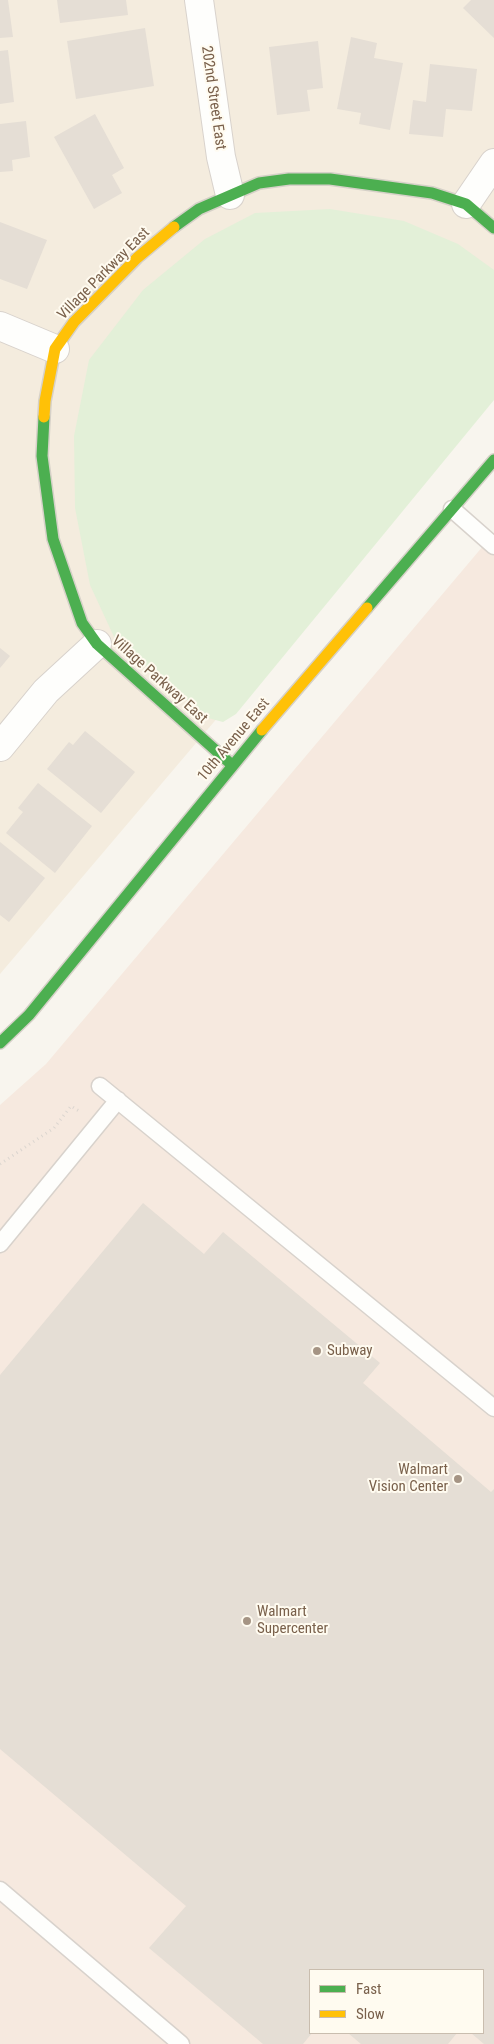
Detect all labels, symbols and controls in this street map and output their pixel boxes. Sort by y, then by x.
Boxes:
street label: 202nd Street East [197,45,229,151]
street label: Village Parkway East [54,224,154,324]
street label: Village Parkway East [107,632,211,728]
street label: 10th Avenue East [194,695,274,785]
place label: Subway [327,1342,372,1360]
marker: Subway [311,1345,323,1357]
place label: Walmart Vision Center [369,1461,448,1496]
marker: Walmart Vision Center [452,1473,464,1485]
place label: Walmart Supercenter [257,1603,328,1638]
marker: Walmart Supercenter [241,1615,253,1627]
legend [309,1969,484,2034]
text: Fast [356,1980,381,1998]
text: Slow [356,2005,385,2023]

